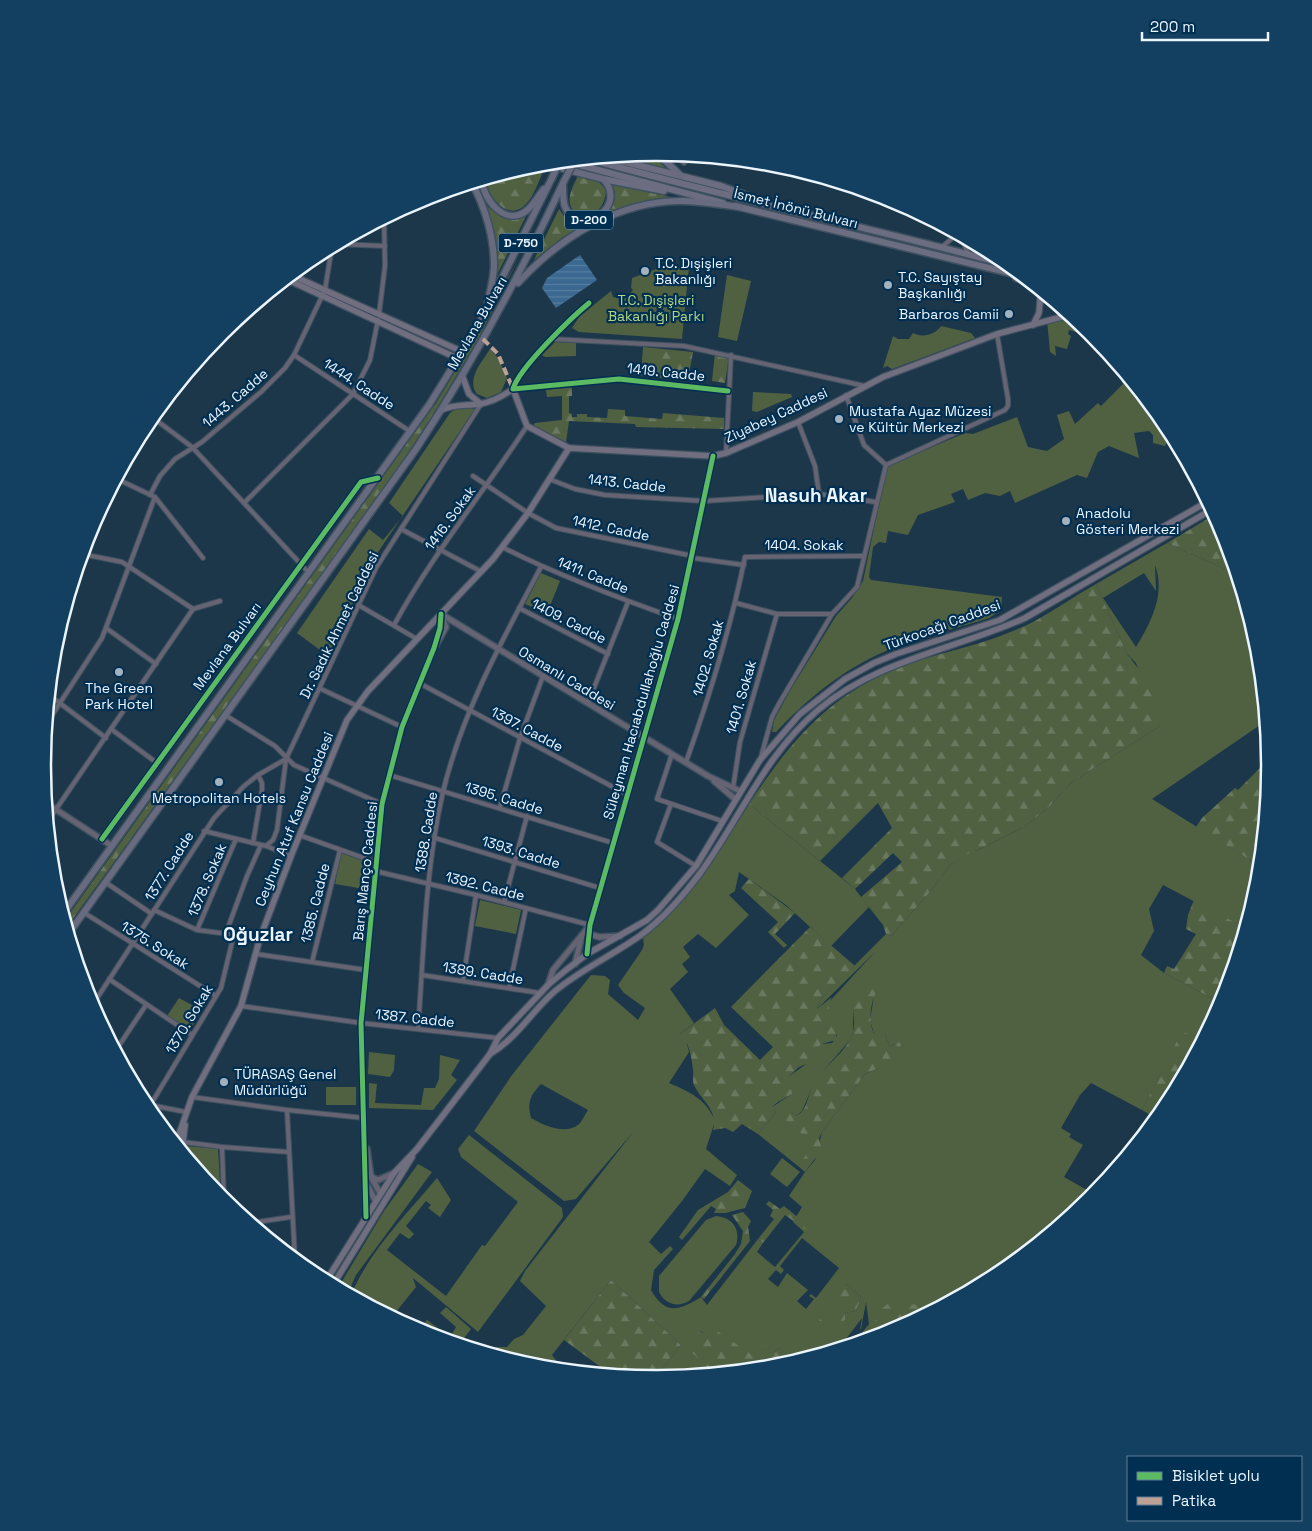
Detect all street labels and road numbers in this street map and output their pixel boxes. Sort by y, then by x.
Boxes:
street label: İsmet İnönü Bulvarı [732,184,860,232]
road number: D-200 [565,210,613,230]
road number: D-750 [498,234,544,252]
street label: Mevlana Bulvarı [443,273,511,373]
street label: 1444. Cadde [320,354,398,414]
street label: 1419. Cadde [626,359,706,385]
street label: 1443. Cadde [198,364,272,432]
street label: Ziyabey Caddesi [722,383,830,447]
street label: 1413. Cadde [587,470,667,496]
street label: 1416. Sokak [421,482,480,554]
street label: 1412. Cadde [571,511,651,545]
street label: 1404. Sokak [764,536,844,554]
street label: Dr. Sadık Ahmet Caddesi [295,548,383,702]
street label: 1411. Cadde [554,552,632,598]
street label: Süleyman Hacıabdullahoğlu Caddesi [599,582,683,822]
street label: 1409. Cadde [528,594,610,648]
street label: Türkocağı Caddesi [881,596,1003,654]
street label: Mevlana Bulvarı [189,598,265,694]
street label: 1402. Sokak [688,617,728,698]
street label: Osmanlı Caddesi [515,642,619,714]
street label: 1401. Sokak [722,657,760,736]
street label: 1397. Cadde [488,702,566,756]
street label: Ceyhun Atuf Kansu Caddesi [251,729,337,909]
street label: 1395. Cadde [463,778,545,818]
street label: 1388. Cadde [411,790,441,874]
street label: Barış Manço Caddesi [349,800,381,942]
street label: 1377. Cadde [140,828,198,904]
street label: 1393. Cadde [480,832,562,872]
street label: 1378. Sokak [184,840,231,919]
street label: 1385. Cadde [296,861,334,945]
street label: 1392. Cadde [443,867,527,905]
street label: 1375. Sokak [117,917,193,973]
street label: 1389. Cadde [441,958,525,988]
street label: 1370. Sokak [161,981,217,1057]
street label: 1387. Cadde [374,1005,456,1031]

